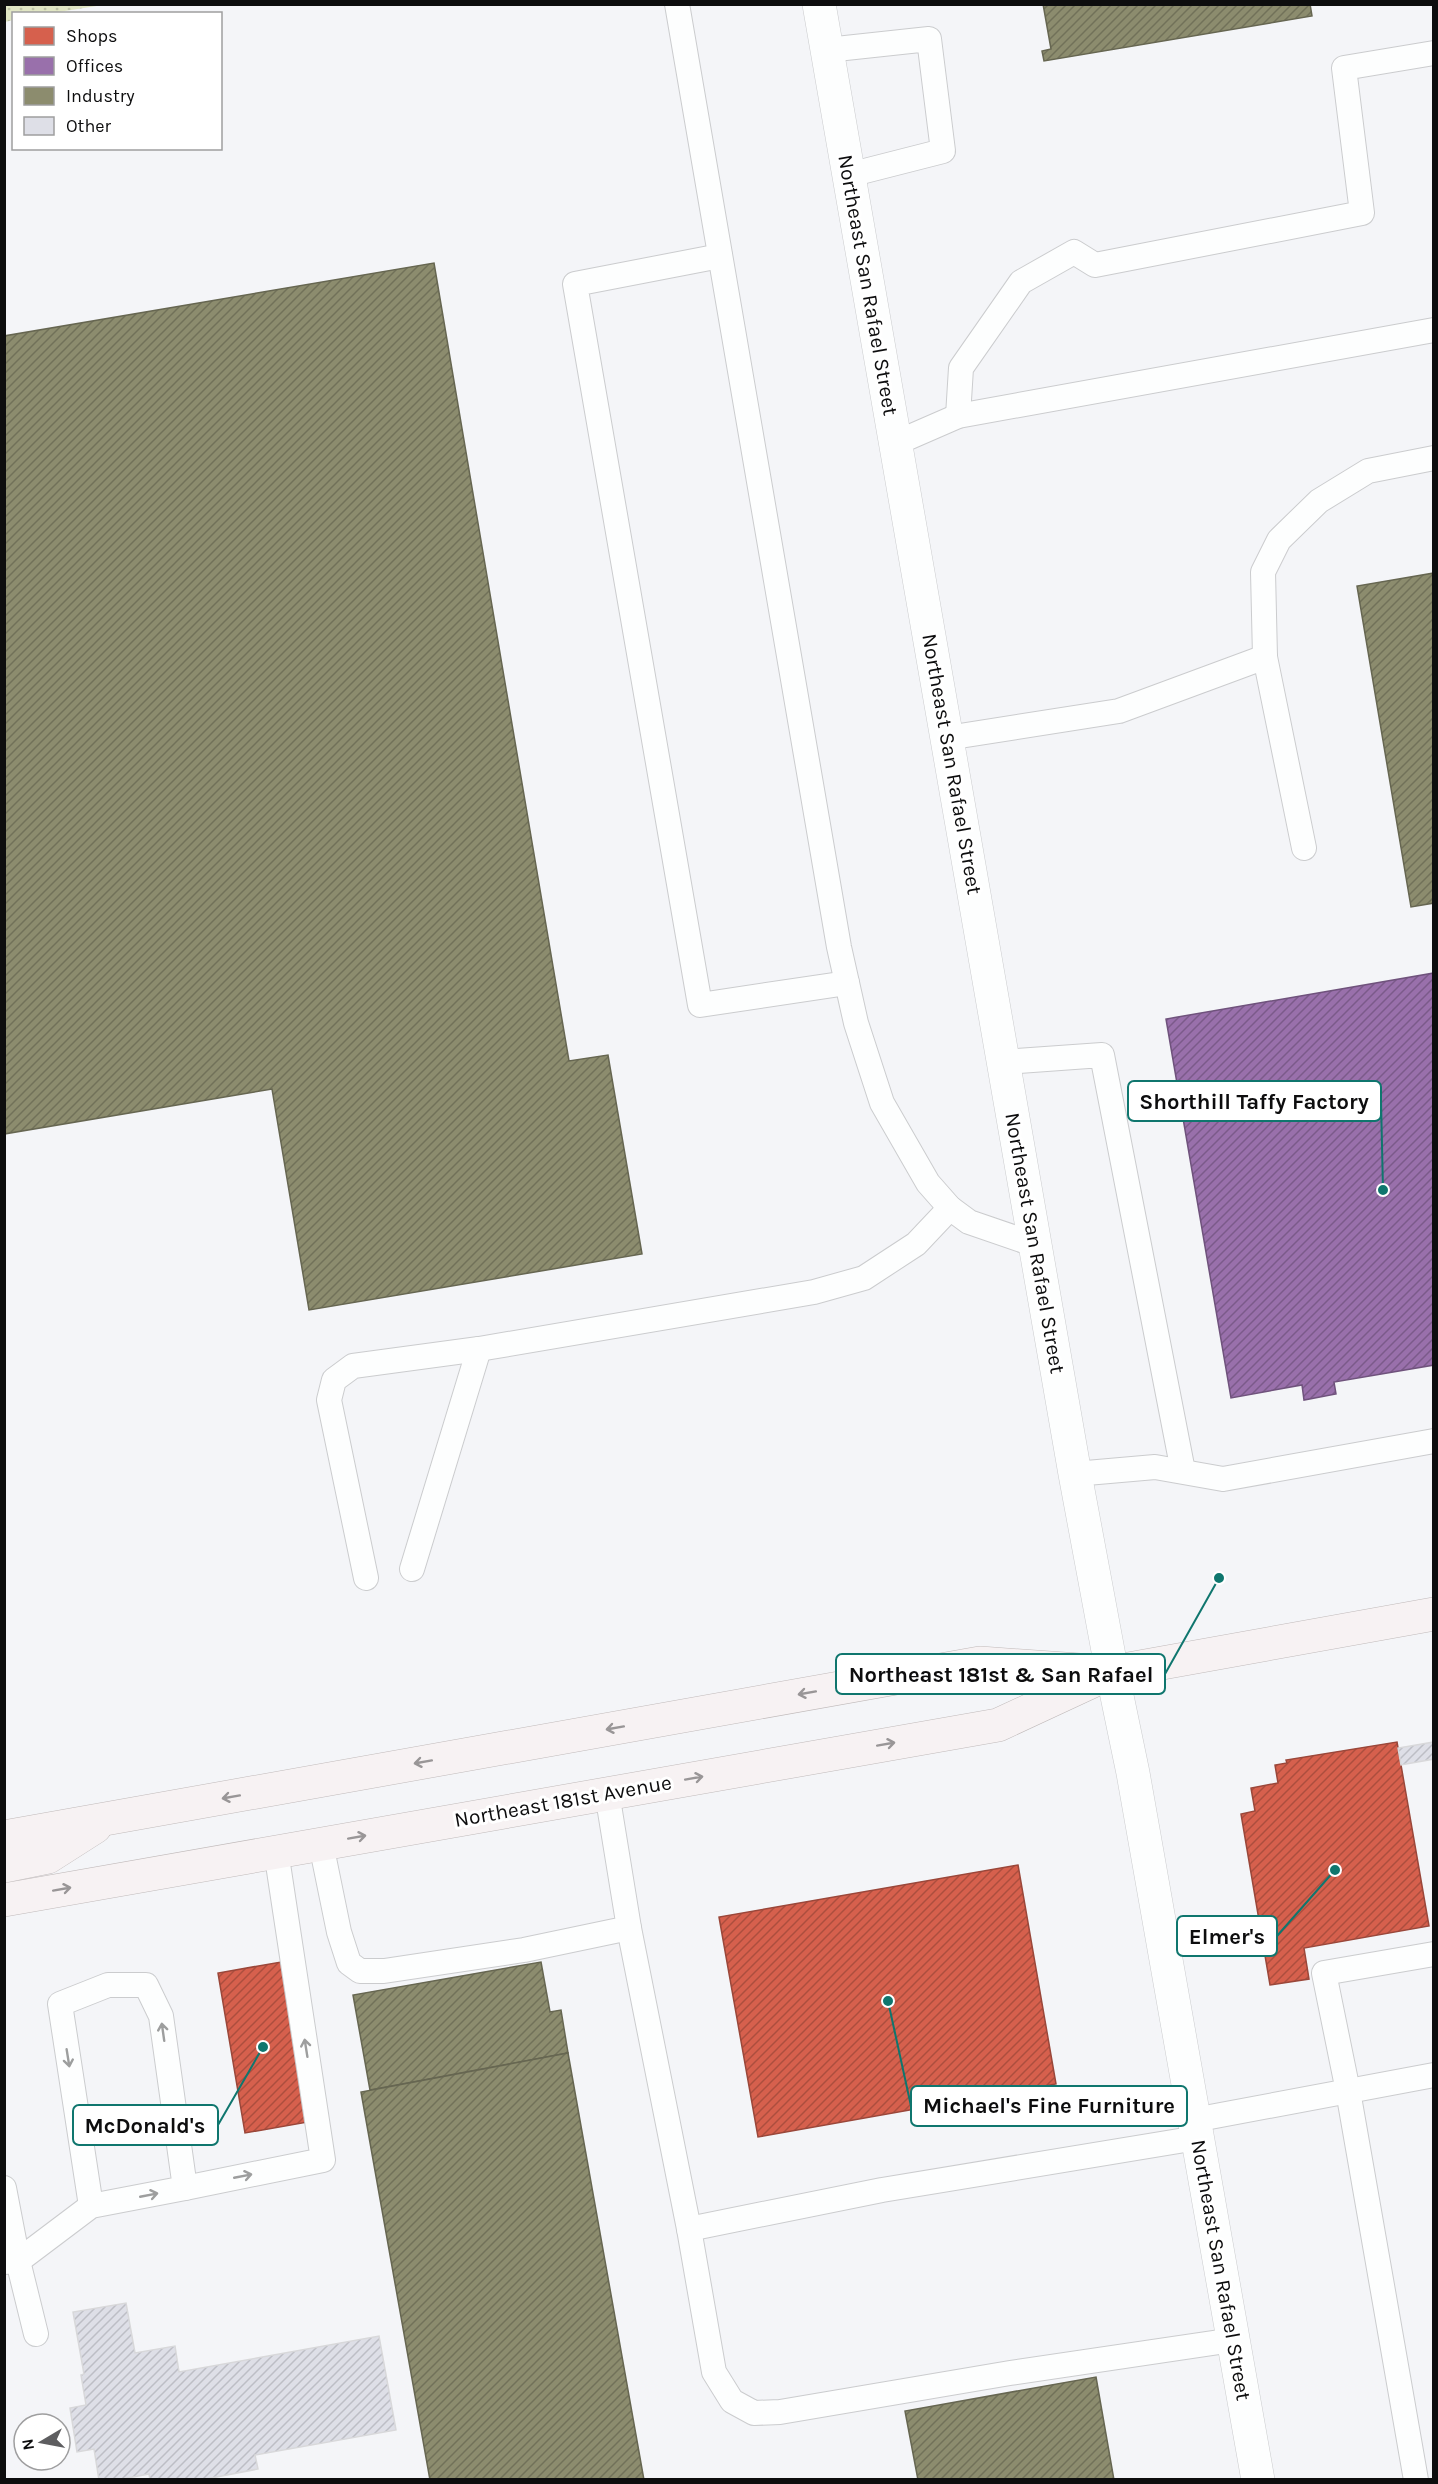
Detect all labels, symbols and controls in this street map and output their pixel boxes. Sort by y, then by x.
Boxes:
legend [12,12,222,150]
text: Shops [66,25,118,47]
text: Offices [66,55,123,77]
text: Industry [66,85,135,107]
text: Other [66,115,111,137]
street label: Northeast San Rafael Street [833,153,903,417]
street label: Northeast San Rafael Street [917,632,987,896]
callout: Shorthill Taffy Factory [1128,1081,1381,1121]
text: Shorthill Taffy Factory [1139,1089,1369,1115]
street label: Northeast San Rafael Street [1000,1111,1070,1375]
callout: Northeast 181st & San Rafael [836,1654,1165,1694]
text: Northeast 181st & San Rafael [849,1662,1153,1688]
one-way arrow [798,1688,817,1699]
one-way arrow [606,1723,625,1734]
one-way arrow [875,1738,895,1749]
one-way arrow [414,1757,433,1768]
street label: Northeast 181st Avenue [453,1770,673,1832]
one-way arrow [683,1772,703,1783]
one-way arrow [222,1792,241,1803]
one-way arrow [347,1831,367,1842]
one-way arrow [52,1884,71,1895]
callout: Elmer's [1177,1916,1277,1956]
text: Elmer's [1189,1924,1265,1950]
one-way arrow [157,2022,168,2042]
one-way arrow [300,2039,311,2059]
one-way arrow [63,2048,74,2068]
callout: Michael's Fine Furniture [911,2086,1187,2126]
text: Michael's Fine Furniture [923,2093,1175,2119]
callout: McDonald's [73,2105,218,2145]
text: McDonald's [85,2113,205,2139]
street label: Northeast San Rafael Street [1186,2138,1256,2402]
one-way arrow [232,2170,252,2181]
one-way arrow [138,2189,158,2200]
north arrow [12,2412,72,2472]
text: N [17,2437,38,2452]

